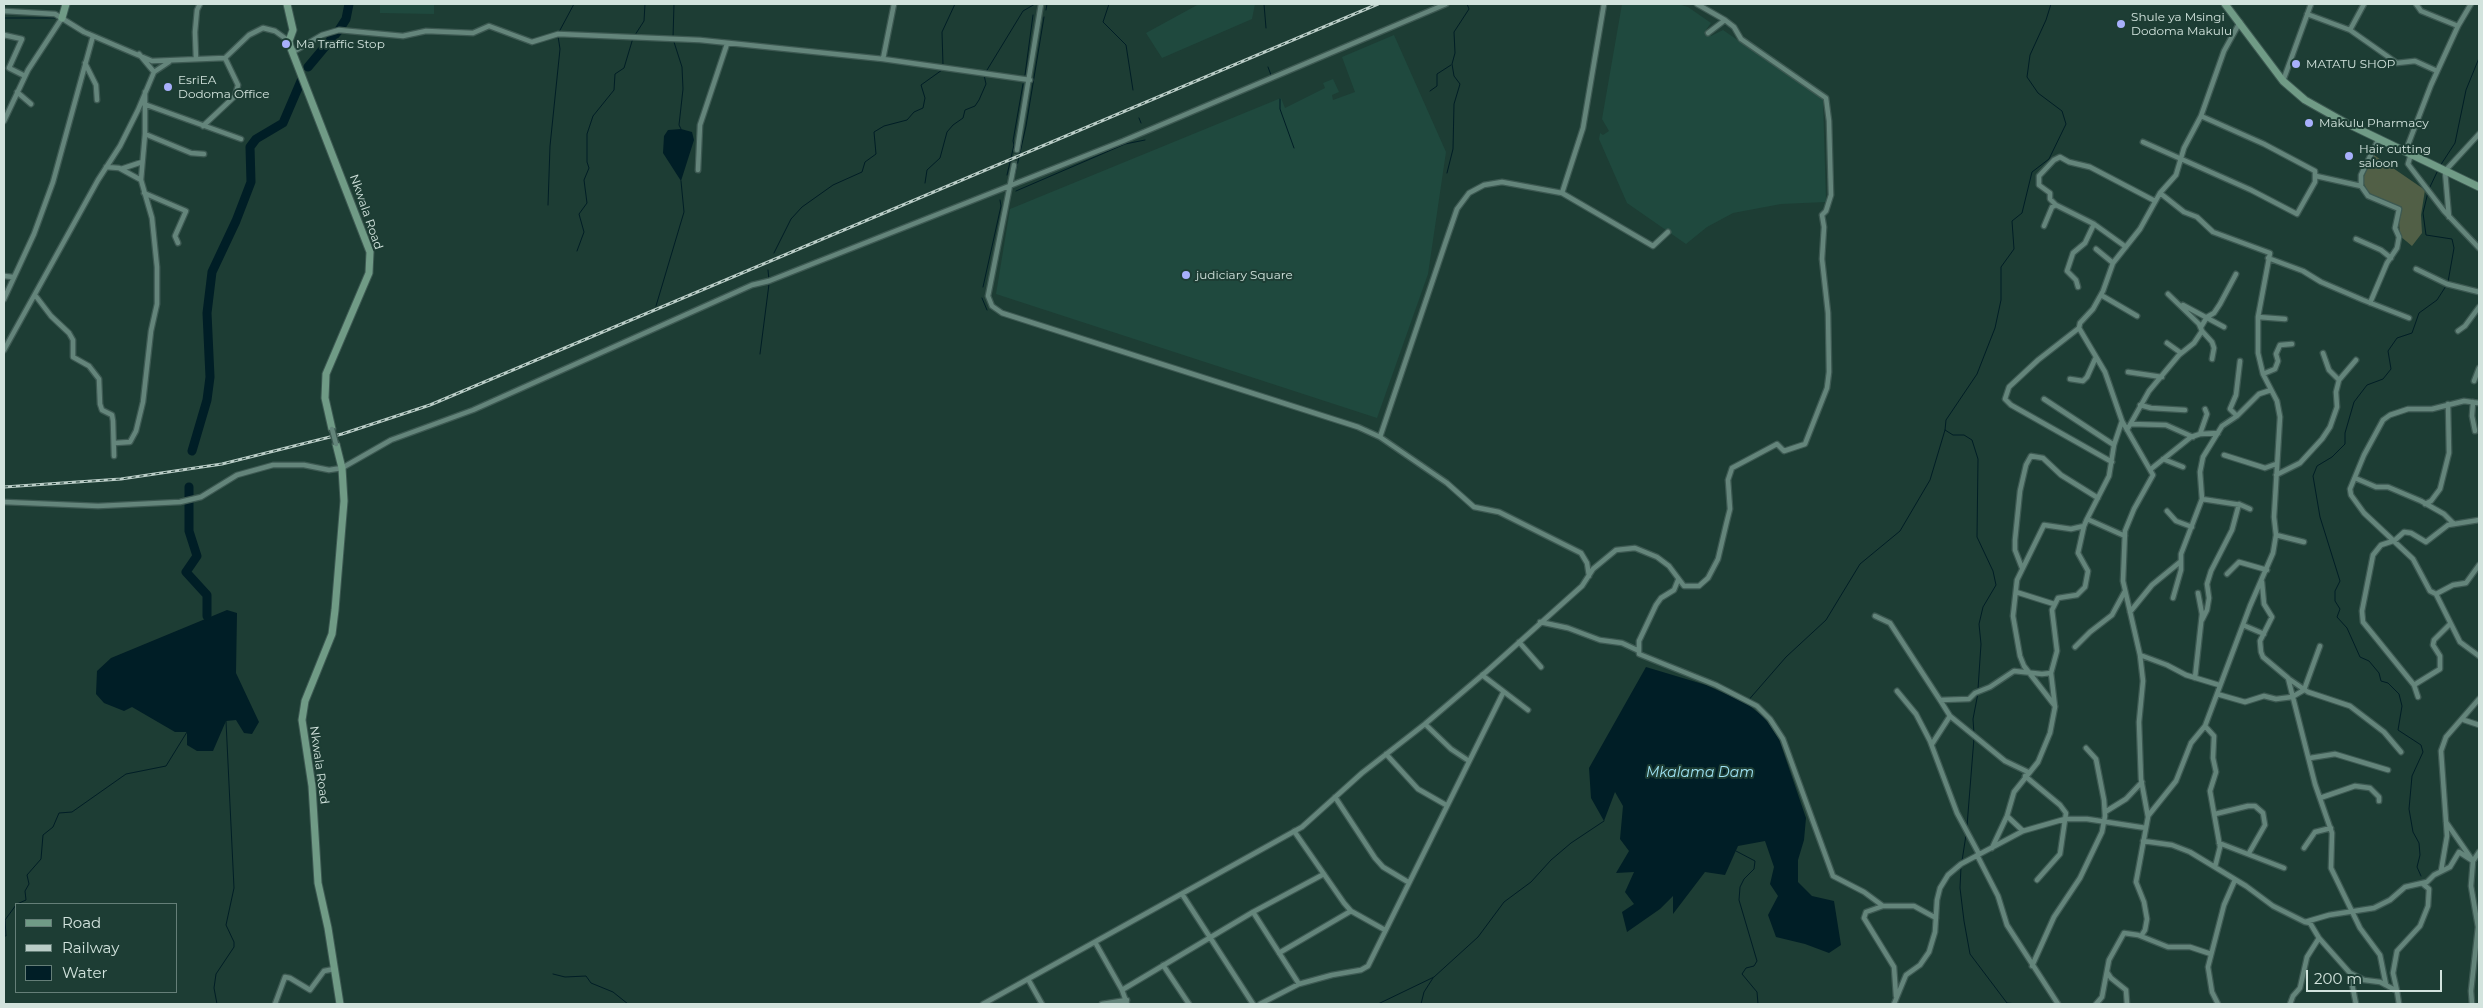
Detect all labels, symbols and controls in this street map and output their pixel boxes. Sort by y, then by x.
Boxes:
place label: Shule ya Msingi Dodoma Makulu [2131,10,2232,38]
marker: Shule ya Msingi Dodoma Makulu [2115,18,2127,30]
place label: Ma Traffic Stop [296,37,385,51]
marker: Ma Traffic Stop [280,38,292,50]
place label: MATATU SHOP [2306,57,2395,71]
marker: MATATU SHOP [2290,58,2302,70]
place label: EsriEA Dodoma Office [178,73,269,101]
marker: EsriEA Dodoma Office [162,81,174,93]
place label: Makulu Pharmacy [2319,116,2429,130]
marker: Makulu Pharmacy [2303,117,2315,129]
place label: Hair cutting saloon [2359,142,2431,170]
marker: Hair cutting saloon [2343,150,2355,162]
street label: Nkwala Road [346,172,386,252]
place label: judiciary Square [1196,268,1293,282]
marker: judiciary Square [1180,269,1192,281]
street label: Nkwala Road [306,725,332,805]
water label: Mkalama Dam [1646,765,1754,781]
legend [15,903,178,993]
text: Road [62,913,101,932]
text: Railway [62,938,119,957]
scale bar [2308,960,2444,992]
text: Water [62,963,108,982]
text: 200 m [2314,969,2362,988]

